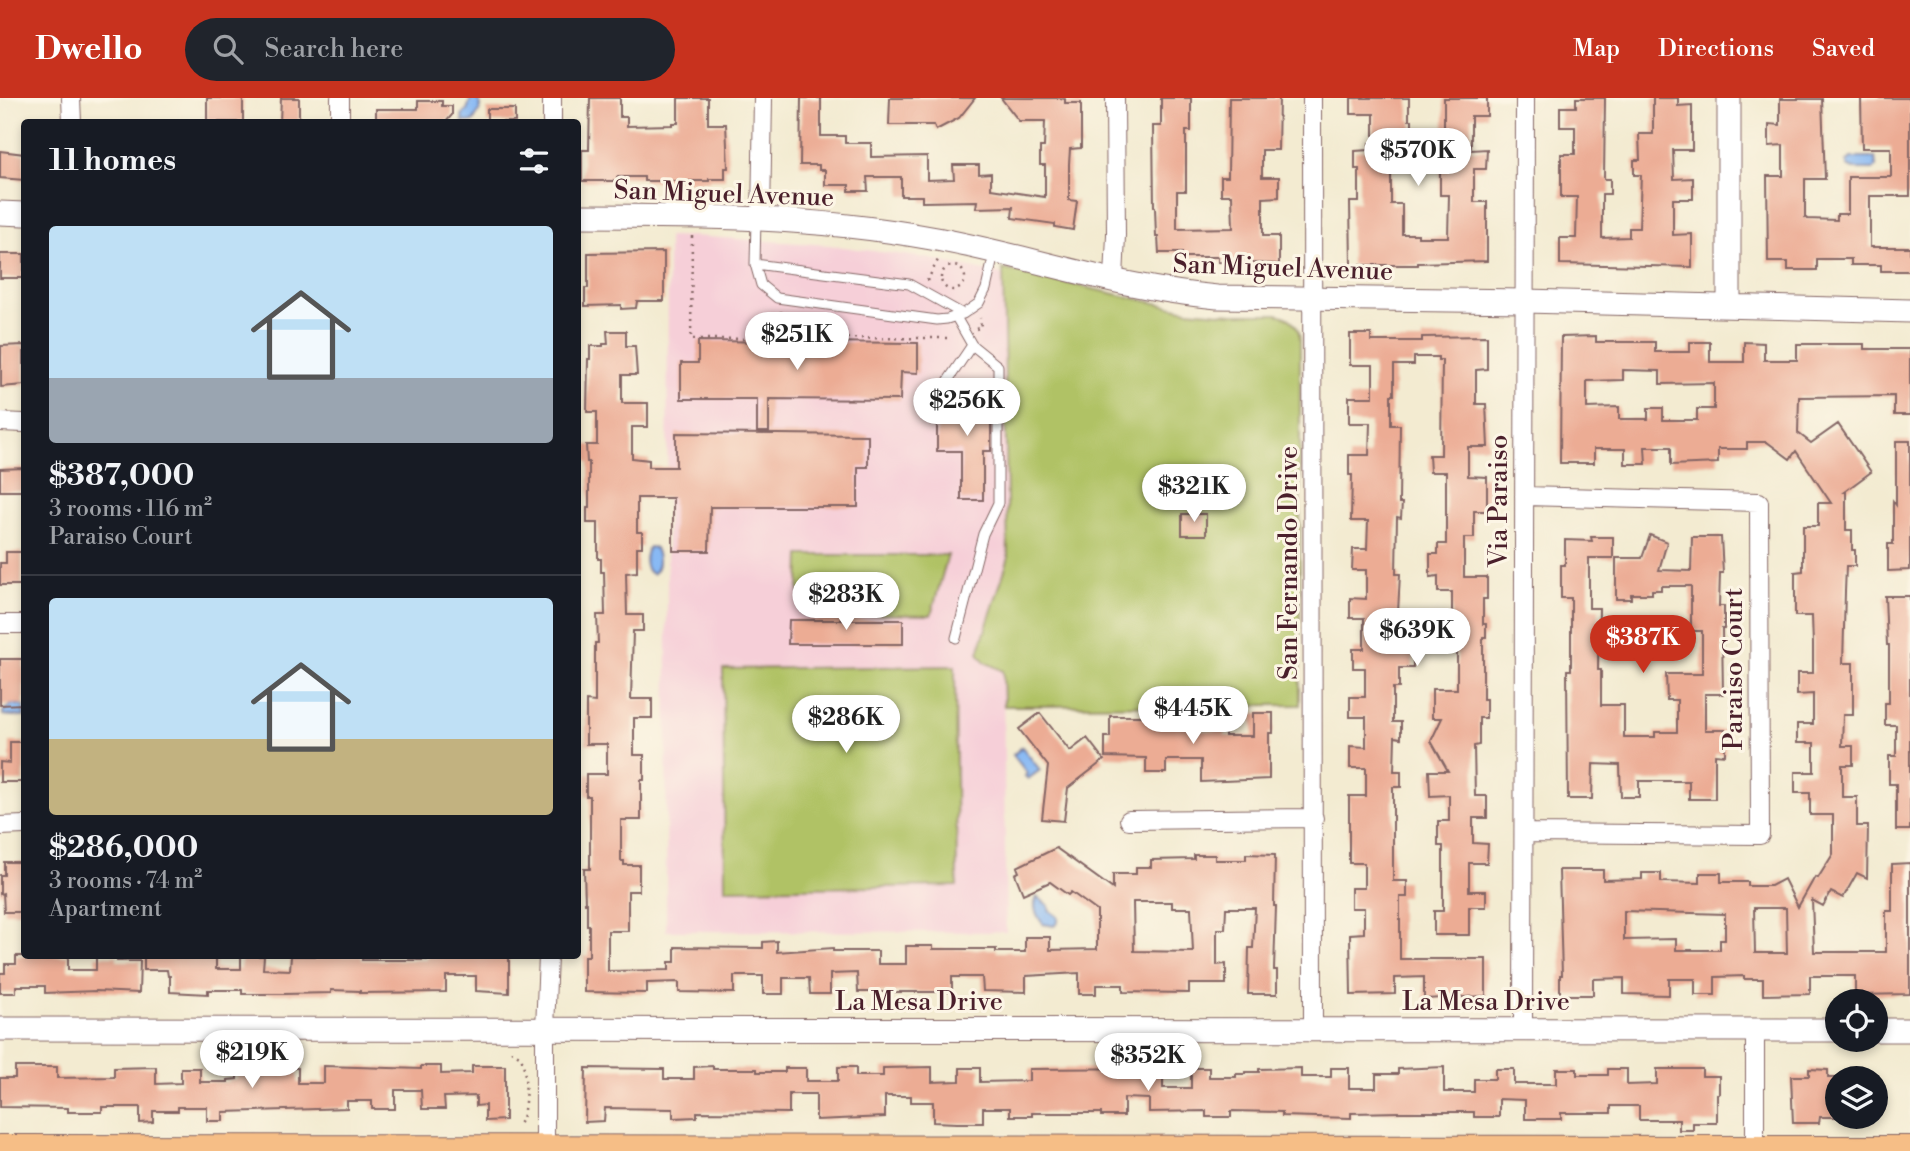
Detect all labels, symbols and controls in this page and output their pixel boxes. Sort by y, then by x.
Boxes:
search box [185,18,675,81]
text: Dwello [35,29,143,70]
icon: search [209,30,247,68]
text: Search here [265,33,403,65]
text: Map [1573,34,1620,64]
text: Directions [1658,34,1774,64]
text: Saved [1812,34,1875,64]
pin: $570K [1369,129,1467,188]
text: $570K [1380,137,1456,165]
text: 11 homes [49,142,176,180]
icon: filters [515,142,553,180]
street label: San Miguel Avenue [613,174,835,214]
street label: San Miguel Avenue [1172,248,1394,288]
icon: home [238,272,364,398]
pin: $251K [748,313,846,372]
text: $251K [761,321,833,349]
pin: $256K [918,378,1016,438]
text: $256K [929,387,1005,415]
street label: Via Paraiso [1483,435,1515,568]
street label: San Fernando Drive [1273,446,1305,680]
text: $387,000 [49,457,194,495]
pin: $321K [1145,464,1243,524]
text: $321K [1158,473,1230,501]
text: 3 rooms · 116 m² [49,495,212,523]
text: Paraiso Court [49,523,193,551]
pin: $283K [797,573,895,632]
text: $283K [808,581,884,609]
street label: Paraiso Court [1718,588,1750,750]
pin: $639K [1368,608,1466,668]
pin: $387K [1594,616,1692,675]
text: $639K [1379,617,1455,645]
text: $387K [1606,624,1680,652]
icon: home [238,644,364,770]
pin: $445K [1144,686,1242,746]
text: $445K [1154,695,1232,723]
pin: $286K [797,696,895,755]
text: $286K [808,704,884,732]
text: $286,000 [49,829,198,867]
text: 3 rooms · 74 m² [49,867,202,895]
text: Apartment [49,895,162,923]
street label: La Mesa Drive [835,986,1003,1018]
street label: La Mesa Drive [1402,986,1570,1018]
map controls [1825,989,1888,1129]
button: locate [1825,989,1888,1052]
pin: $219K [203,1030,301,1090]
pin: $352K [1099,1034,1197,1093]
text: $219K [216,1039,288,1067]
text: $352K [1111,1042,1185,1070]
button: layers [1825,1066,1888,1129]

